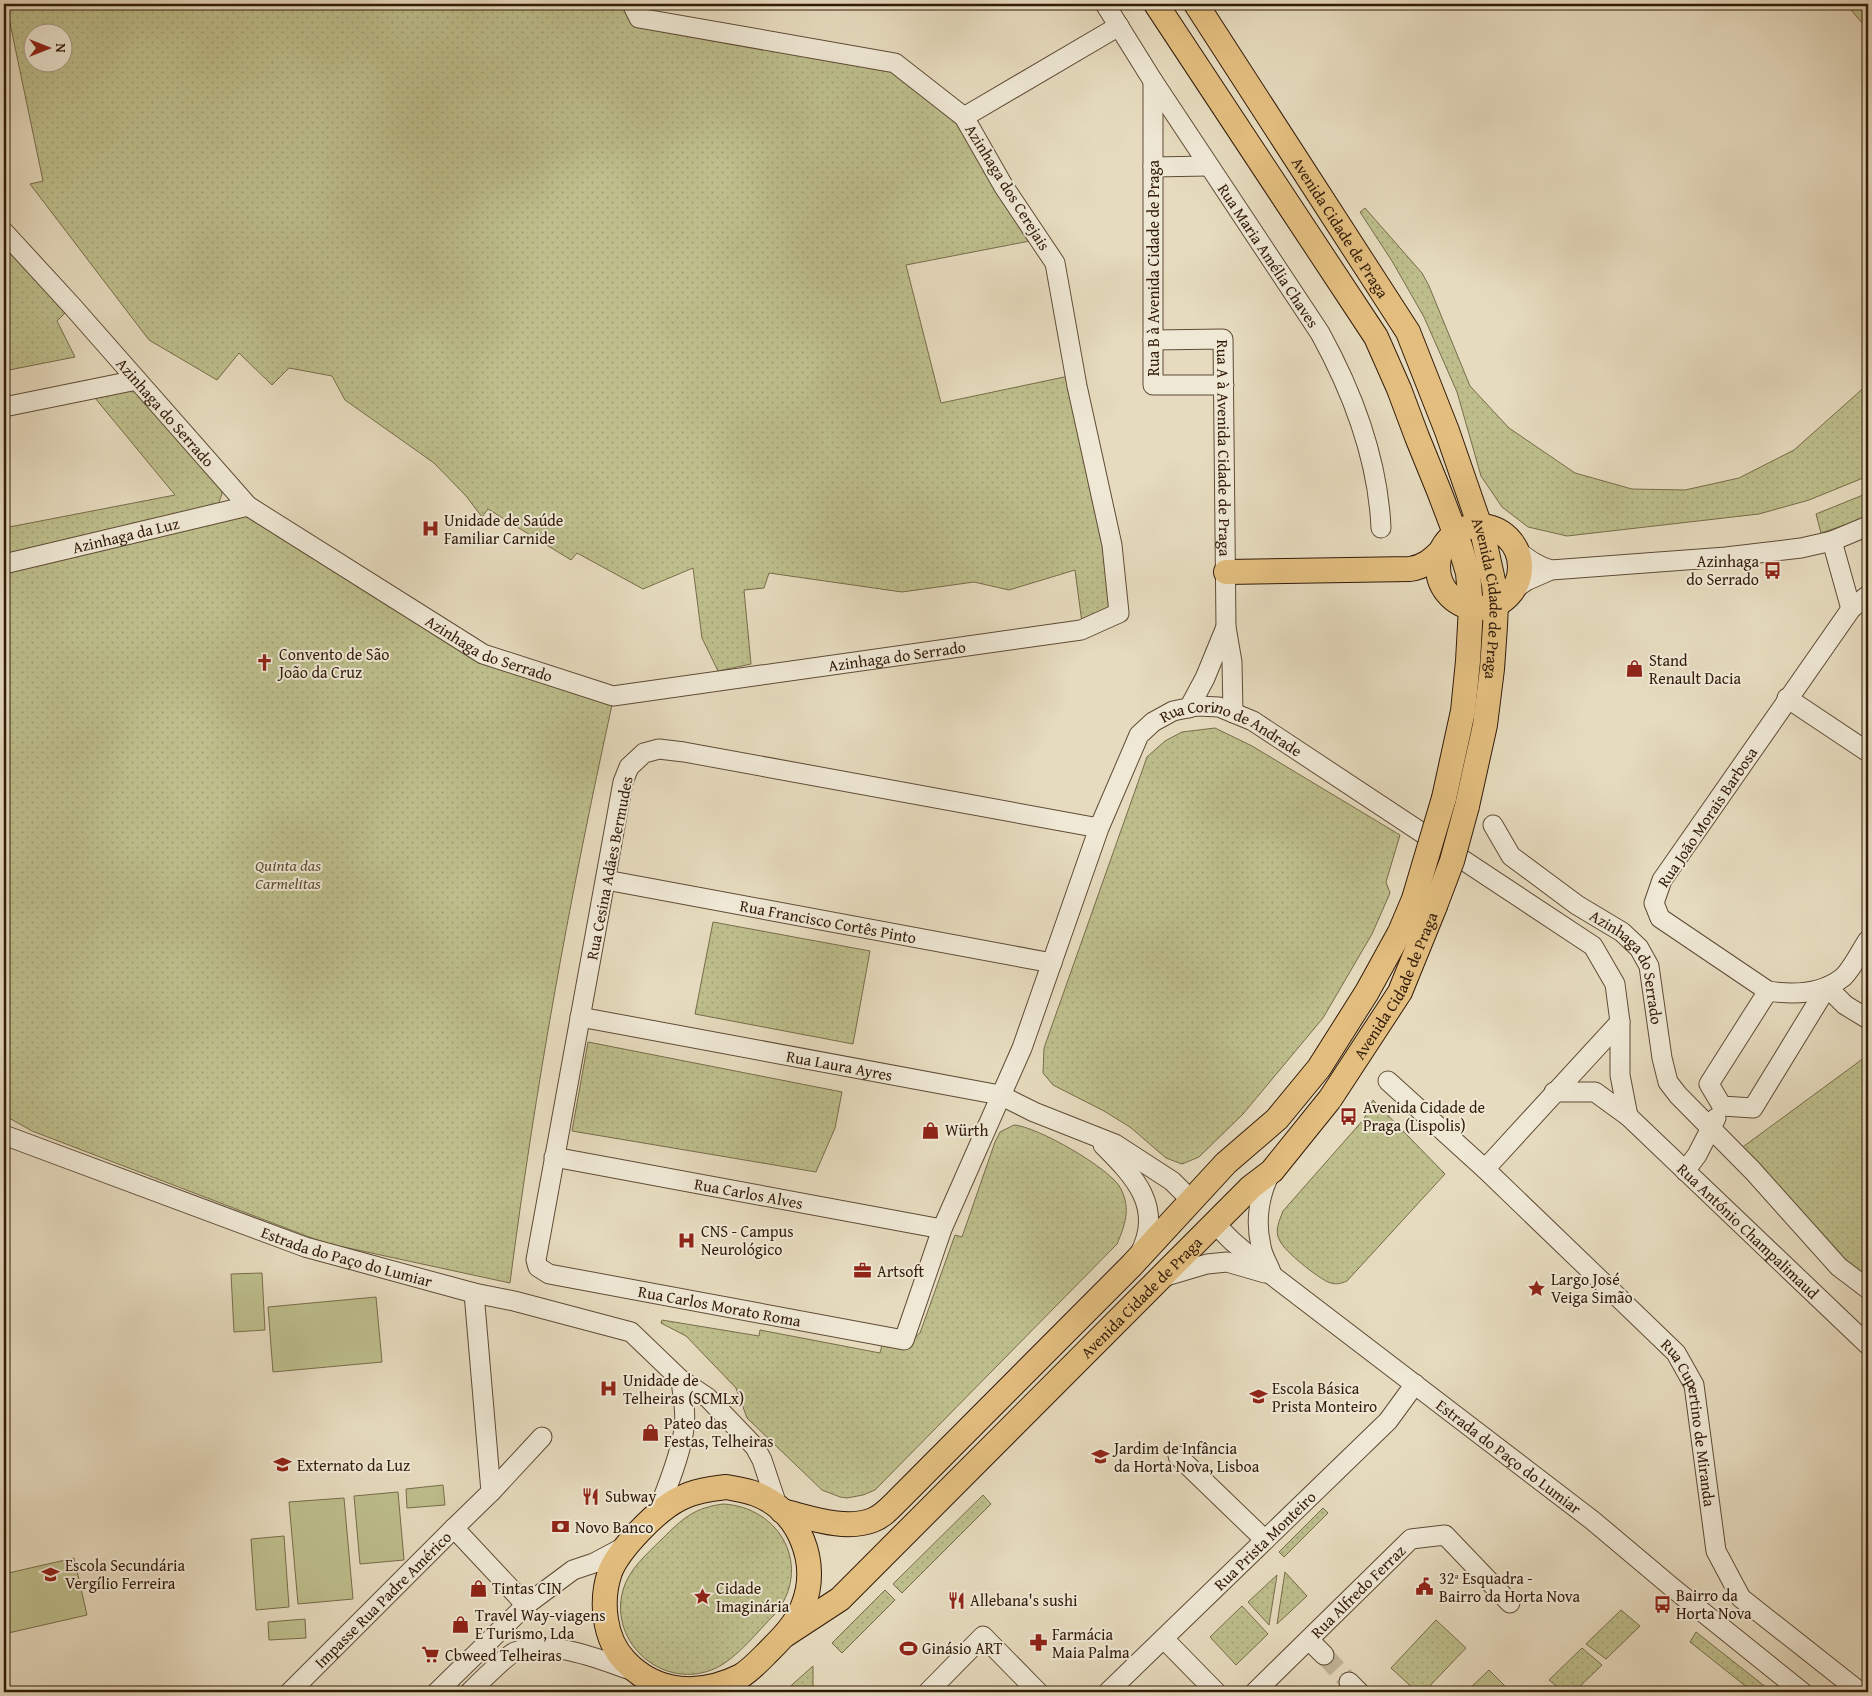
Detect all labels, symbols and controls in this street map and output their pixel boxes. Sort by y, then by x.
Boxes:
north arrow [22,22,72,72]
text: N [51,43,71,53]
street label: Azinhaga dos Cerejais [959,119,1057,255]
street label: Avenida Cidade de Praga [1286,152,1395,303]
street label: Rua B à Avenida Cidade de Praga [1141,159,1165,376]
street label: Rua Maria Amélia Chaves [1212,178,1325,332]
street label: Rua A à Avenida Cidade de Praga [1211,339,1237,557]
street label: Azinhaga do Serrado [111,352,220,472]
place label: Unidade de Saúde Familiar Carnide [444,508,563,550]
street label: Azinhaga da Luz [70,511,181,559]
street label: Avenida Cidade de Praga [1466,514,1508,681]
hospital icon: Unidade de Saúde Familiar Carnide [420,519,440,539]
place label: Azinhaga do Serrado [1686,549,1759,591]
bus stop icon: Azinhaga do Serrado [1763,560,1783,580]
street label: Azinhaga do Serrado [421,609,556,688]
street label: Azinhaga do Serrado [827,634,967,678]
place label: Convento de São João da Cruz [277,642,389,684]
place label: Stand Renault Dacia [1649,648,1741,690]
church icon: Convento de São João da Cruz [255,653,275,673]
shop icon: Stand Renault Dacia [1625,659,1645,679]
street label: Rua Corino de Andrade [1155,694,1307,762]
street label: Rua João Morais Barbosa [1651,742,1763,892]
street label: Rua Cesina Adães Bermudes [579,774,639,962]
park label: Quinta das Carmelitas [255,853,321,895]
street label: Rua Francisco Cortês Pinto [738,893,918,950]
street label: Azinhaga do Serrado [1585,903,1669,1026]
street label: Avenida Cidade de Praga [1347,908,1444,1064]
street label: Rua Laura Ayres [784,1044,895,1087]
place label: Avenida Cidade de Praga (Lispolis) [1363,1095,1485,1137]
bus stop icon: Avenida Cidade de Praga (Lispolis) [1339,1106,1359,1126]
place label: Würth [945,1118,989,1142]
shop icon: Würth [921,1120,941,1140]
street label: Rua António Champalimaud [1672,1157,1825,1305]
street label: Rua Carlos Alves [692,1171,805,1215]
place label: CNS - Campus Neurológico [701,1219,793,1261]
street label: Estrada do Paço do Lumiar [258,1220,435,1293]
hospital icon: CNS - Campus Neurológico [677,1230,697,1250]
street label: Avenida Cidade de Praga [1075,1230,1208,1364]
place label: Artsoft [877,1259,925,1283]
office icon: Artsoft [853,1261,873,1281]
place label: Largo José Veiga Simão [1551,1267,1633,1309]
place icon: Largo José Veiga Simão [1527,1278,1547,1298]
street label: Rua Carlos Morato Roma [636,1279,803,1333]
street label: Rua Cupertino de Miranda [1655,1333,1722,1509]
place label: Unidade de Telheiras (SCMLx) [623,1368,744,1410]
place label: Escola Básica Prista Monteiro [1272,1376,1377,1418]
hospital icon: Unidade de Telheiras (SCMLx) [599,1379,619,1399]
school or university icon: Escola Básica Prista Monteiro [1248,1387,1268,1407]
street label: Estrada do Paço do Lumiar [1431,1393,1587,1520]
place label: Pateo das Festas, Telheiras [664,1411,774,1453]
shop icon: Pateo das Festas, Telheiras [640,1422,660,1442]
place label: Jardim de Infância da Horta Nova, Lisboa [1112,1436,1260,1478]
school or university icon: Jardim de Infância da Horta Nova, Lisboa [1090,1447,1110,1467]
place label: Externato da Luz [297,1453,410,1477]
school or university icon: Externato da Luz [273,1455,293,1475]
place label: Subway [605,1484,656,1508]
street label: Rua Prista Monteiro [1208,1485,1321,1596]
restaurant icon: Subway [581,1486,601,1506]
place label: Novo Banco [575,1515,654,1539]
bank icon: Novo Banco [551,1517,571,1537]
street label: Impasse Rua Padre Américo [308,1525,457,1674]
street label: Rua Alfredo Ferraz [1305,1539,1411,1643]
place label: Escola Secundária Vergílio Ferreira [65,1553,186,1595]
school or university icon: Escola Secundária Vergílio Ferreira [41,1564,61,1584]
place label: 32ª Esquadra - Bairro da Horta Nova [1439,1566,1580,1608]
place label: Tintas CIN [492,1576,562,1600]
place label: Cidade Imaginária [716,1576,790,1618]
public building icon: 32ª Esquadra - Bairro da Horta Nova [1415,1577,1435,1597]
shop icon: Tintas CIN [468,1578,488,1598]
place label: Bairro da Horta Nova [1676,1583,1752,1625]
place icon: Cidade Imaginária [692,1587,712,1607]
place label: Allebana's sushi [970,1588,1078,1612]
restaurant icon: Allebana's sushi [946,1590,966,1610]
bus stop icon: Bairro da Horta Nova [1652,1594,1672,1614]
place label: Travel Way-viagens E Turismo, Lda [475,1603,606,1645]
shop icon: Travel Way-viagens E Turismo, Lda [451,1614,471,1634]
place label: Farmácia Maia Palma [1052,1622,1130,1664]
pharmacy icon: Farmácia Maia Palma [1028,1633,1048,1653]
place label: Ginásio ART [922,1636,1003,1660]
sports icon: Ginásio ART [898,1638,918,1658]
place label: Cbweed Telheiras [445,1643,562,1667]
supermarket icon: Cbweed Telheiras [421,1645,441,1665]

